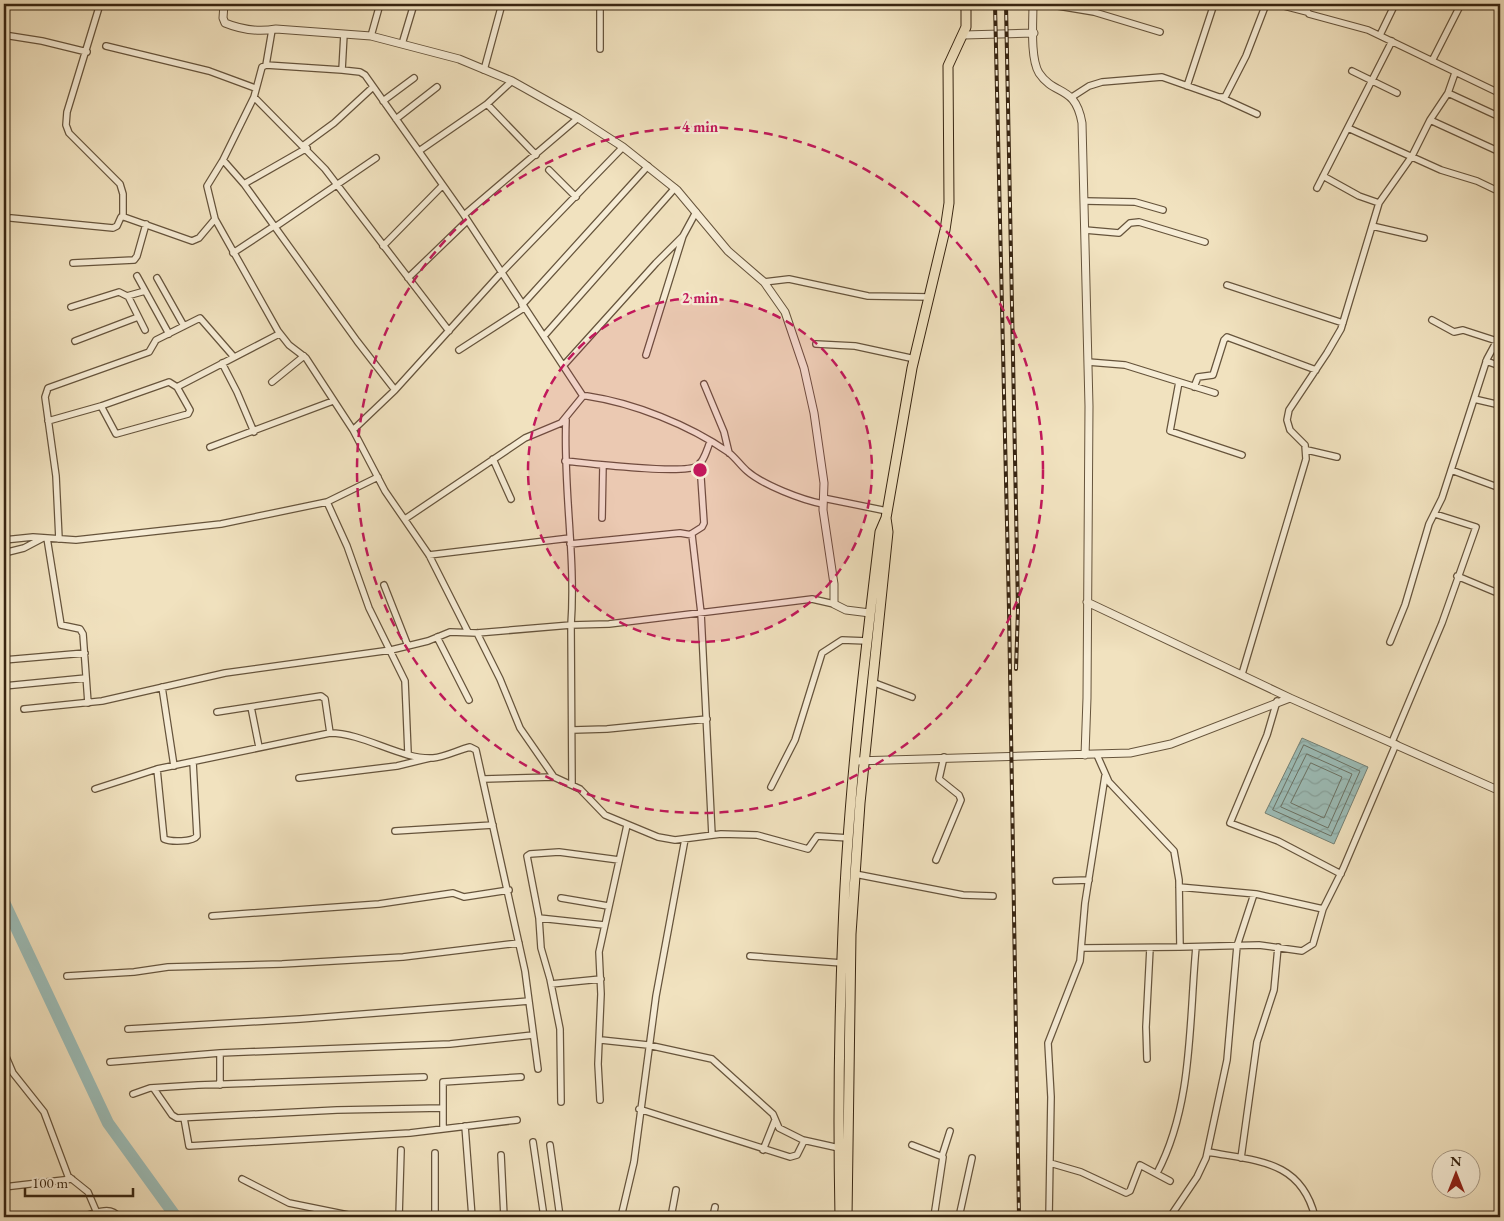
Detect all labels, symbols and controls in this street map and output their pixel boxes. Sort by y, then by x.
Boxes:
text: 4 min [682,117,719,136]
text: 2 min [682,288,719,307]
centre of rings [691,461,709,479]
north arrow [1432,1148,1482,1198]
text: N [1450,1152,1462,1170]
scale bar [25,1166,132,1198]
text: 100 m [32,1173,69,1192]

